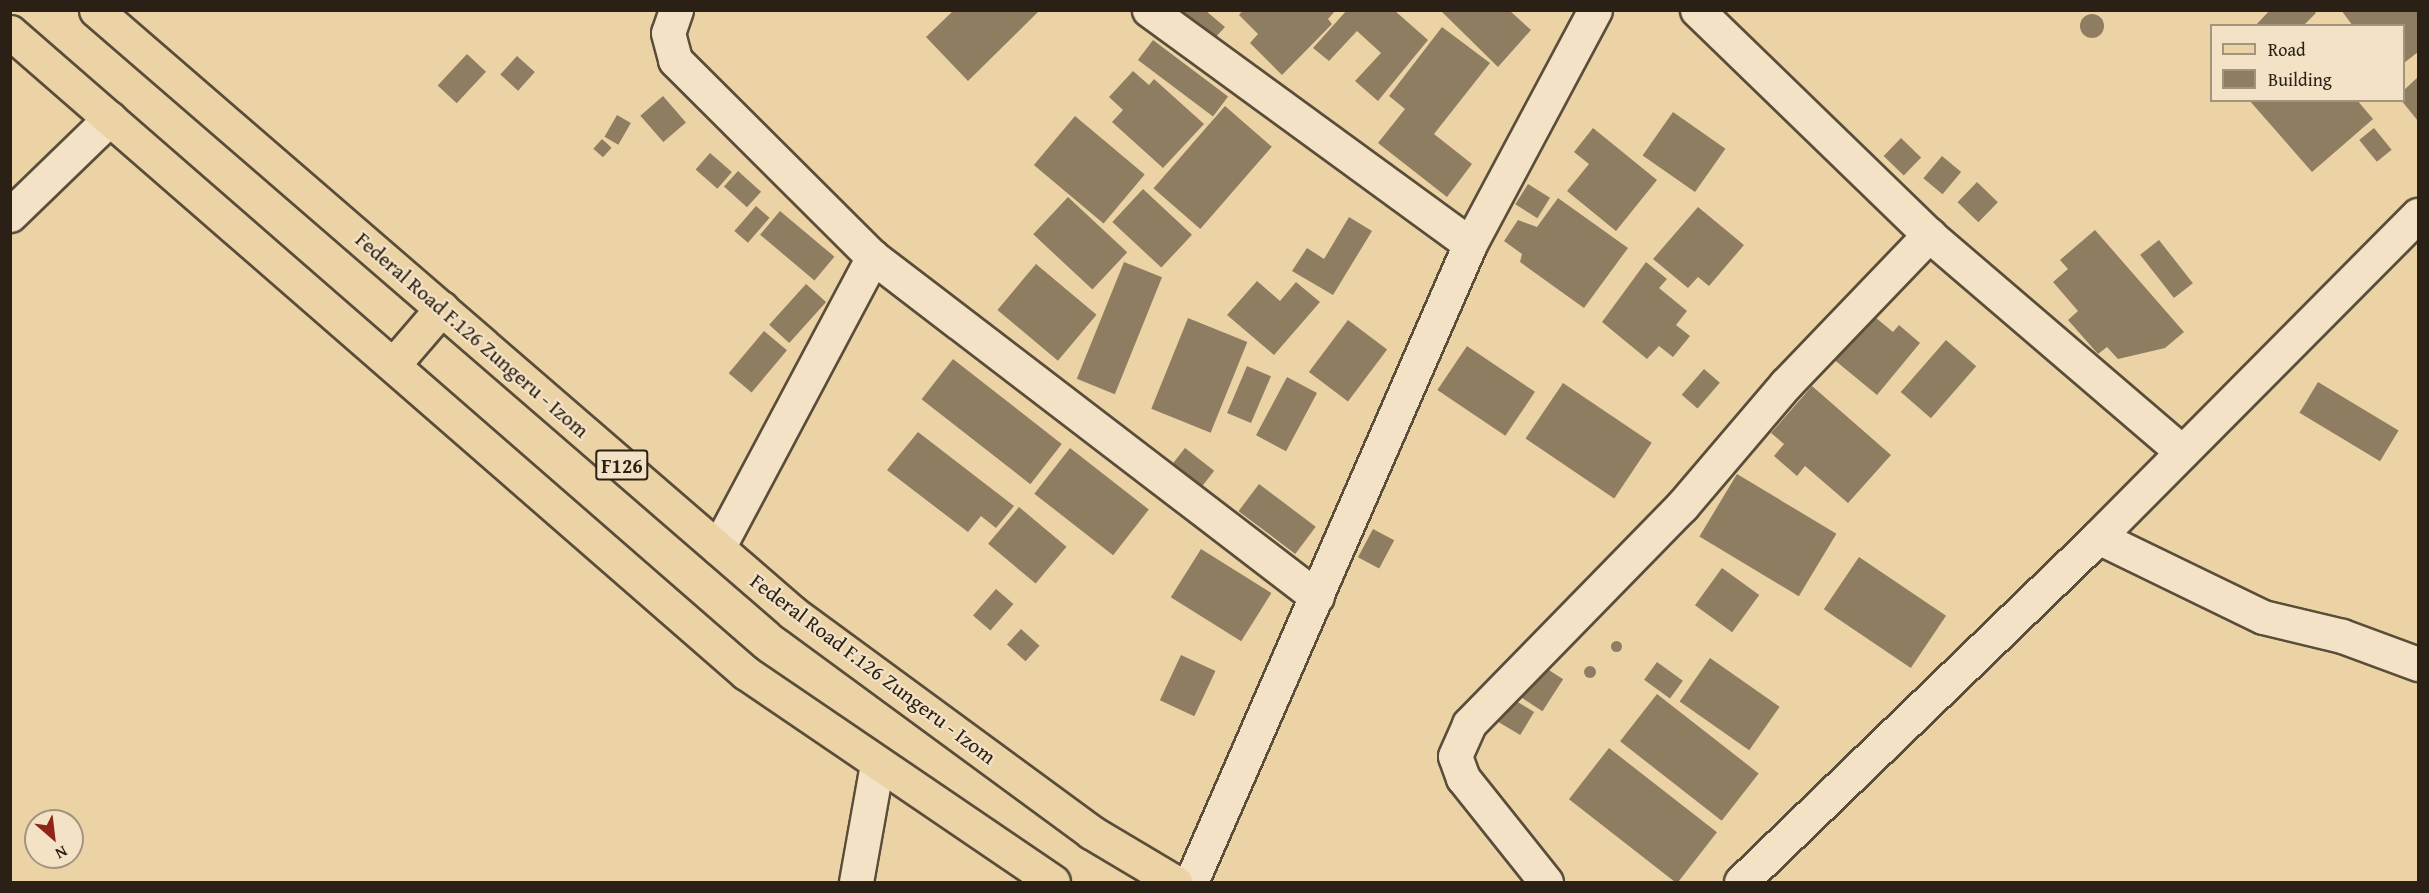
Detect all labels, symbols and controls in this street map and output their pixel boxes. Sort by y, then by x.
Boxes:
legend [2210,24,2405,102]
text: Road [2268,36,2306,63]
text: Building [2268,66,2332,93]
street label: Federal Road F.126 Zungeru - Izom [350,227,594,443]
road number: F126 [595,448,649,482]
street label: Federal Road F.126 Zungeru - Izom [745,568,1001,770]
north arrow [24,809,84,869]
text: N [51,840,72,866]

